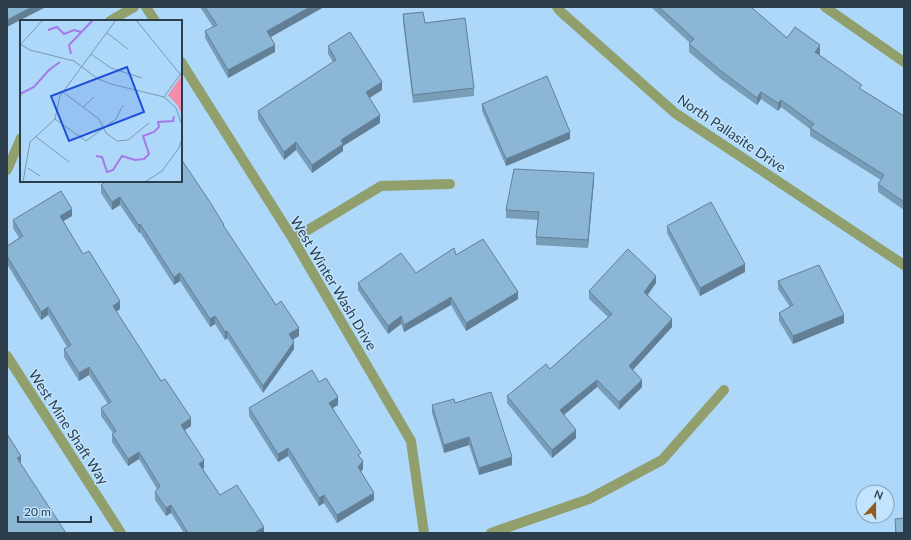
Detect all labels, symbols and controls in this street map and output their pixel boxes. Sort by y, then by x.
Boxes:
inset map [20,20,182,182]
street label: North Pallasite Drive [674,90,790,176]
street label: West Winter Wash Drive [287,213,381,353]
street label: West Mine Shaft Way [25,366,113,488]
north arrow [855,484,895,524]
text: N [872,487,885,502]
scale bar [18,498,91,524]
text: 20 m [24,504,51,519]

